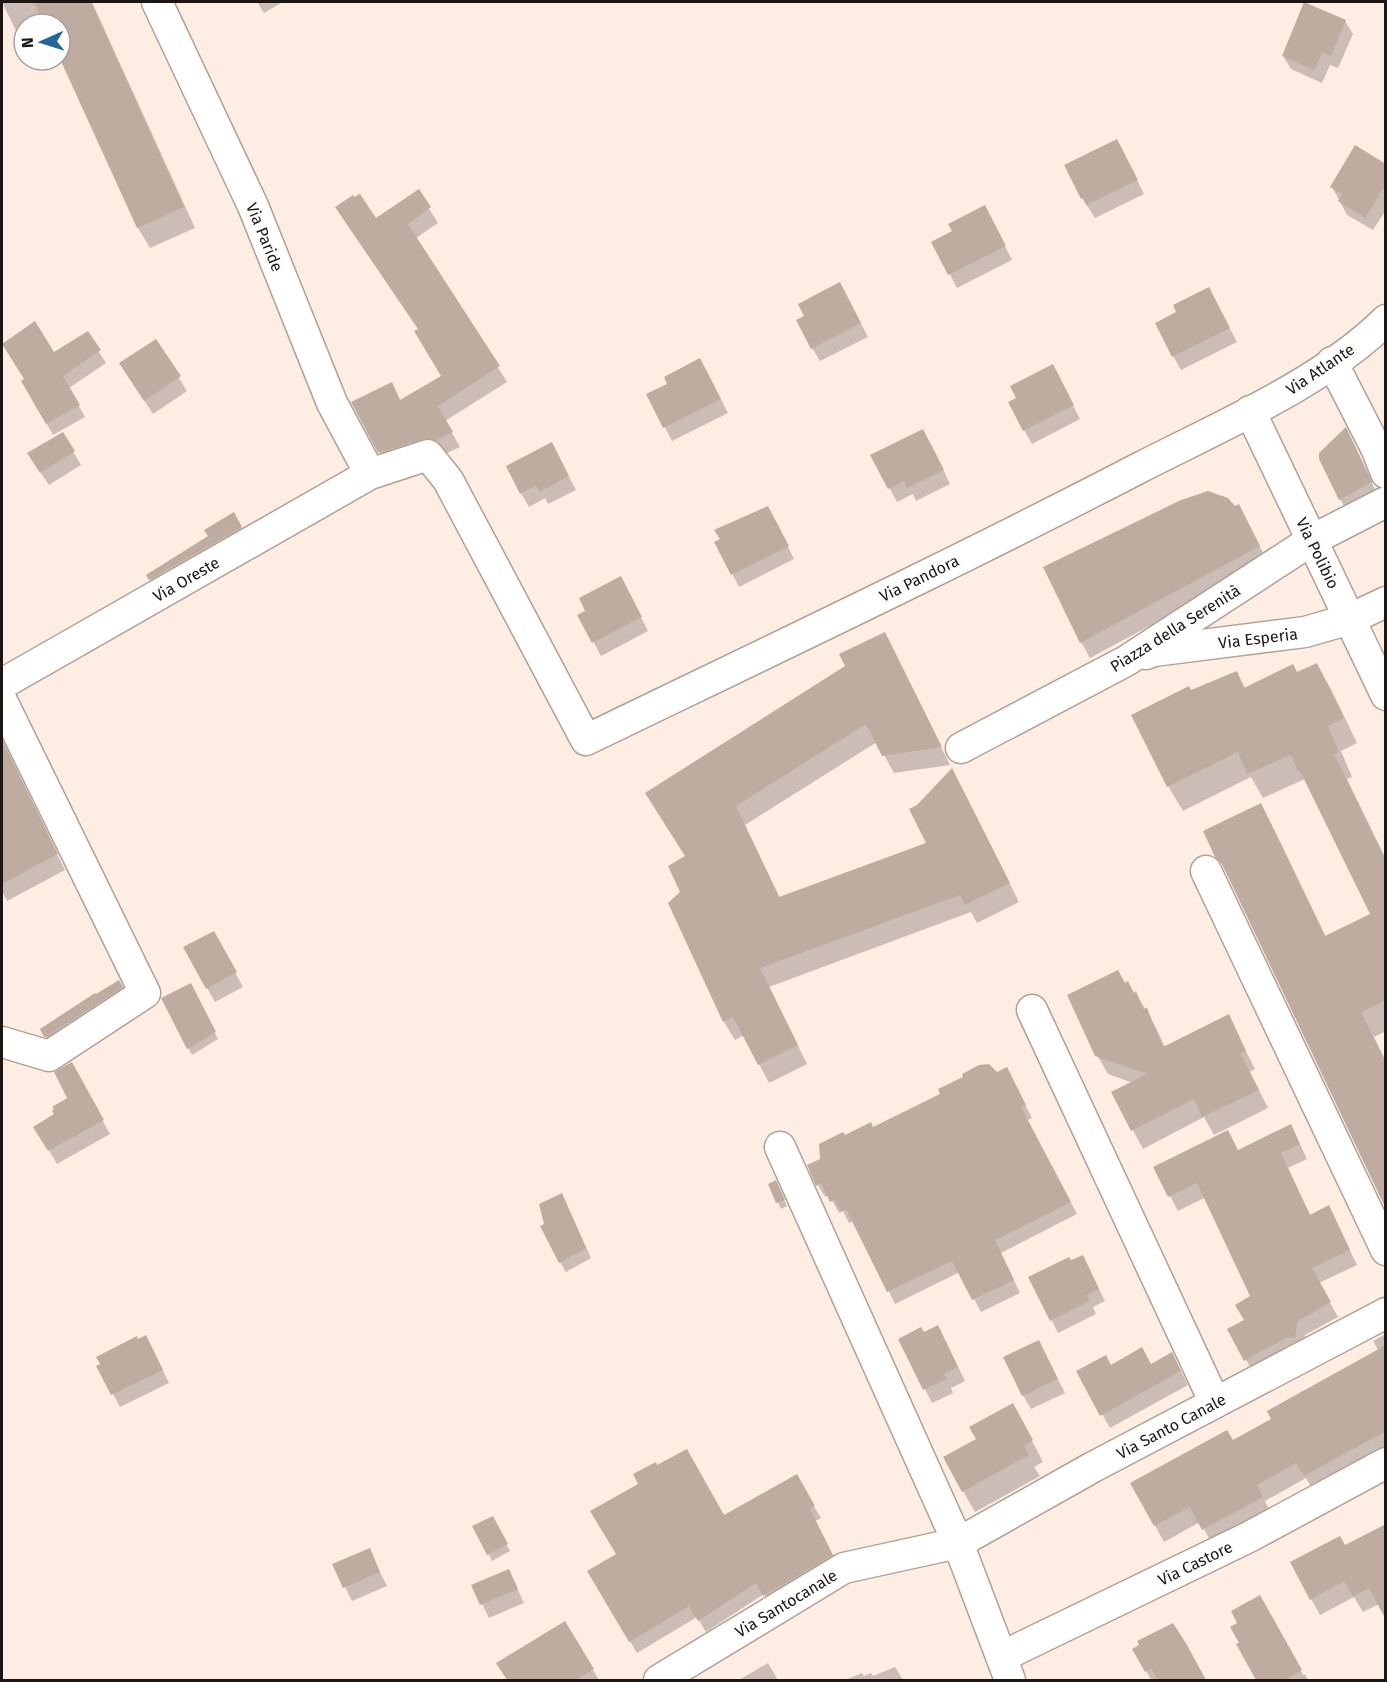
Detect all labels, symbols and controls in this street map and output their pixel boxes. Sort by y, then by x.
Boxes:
north arrow [12,12,72,72]
text: N [18,37,37,49]
street label: Via Paride [242,200,287,274]
street label: Via Atlante [1283,340,1358,399]
street label: Via Polibio [1292,514,1343,592]
street label: Via Pandora [876,551,962,606]
street label: Via Oreste [150,553,223,606]
street label: Piazza della Serenità [1107,581,1244,676]
street label: Via Esperia [1217,624,1299,653]
street label: Via Santo Canale [1113,1390,1229,1463]
street label: Via Castore [1155,1537,1236,1590]
street label: Via Santocanale [732,1566,841,1641]

